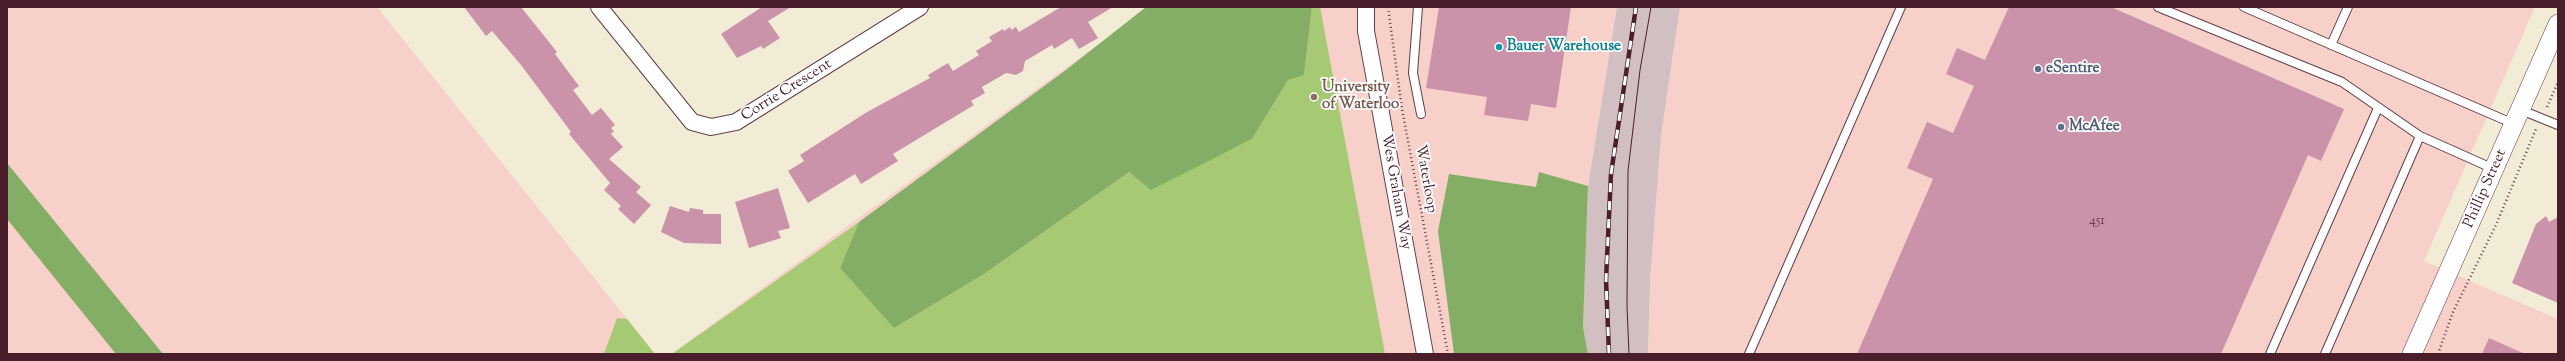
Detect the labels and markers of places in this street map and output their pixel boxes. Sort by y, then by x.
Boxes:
place label: Bauer Warehouse [1507,38,1621,56]
marker: Bauer Warehouse [1494,42,1504,52]
place label: eSentire [2046,60,2100,78]
marker: eSentire [2033,64,2043,74]
place label: University of Waterloo [1322,79,1399,114]
marker: University of Waterloo [1309,92,1319,102]
place label: McAfee [2069,118,2120,136]
marker: McAfee [2056,122,2066,132]

